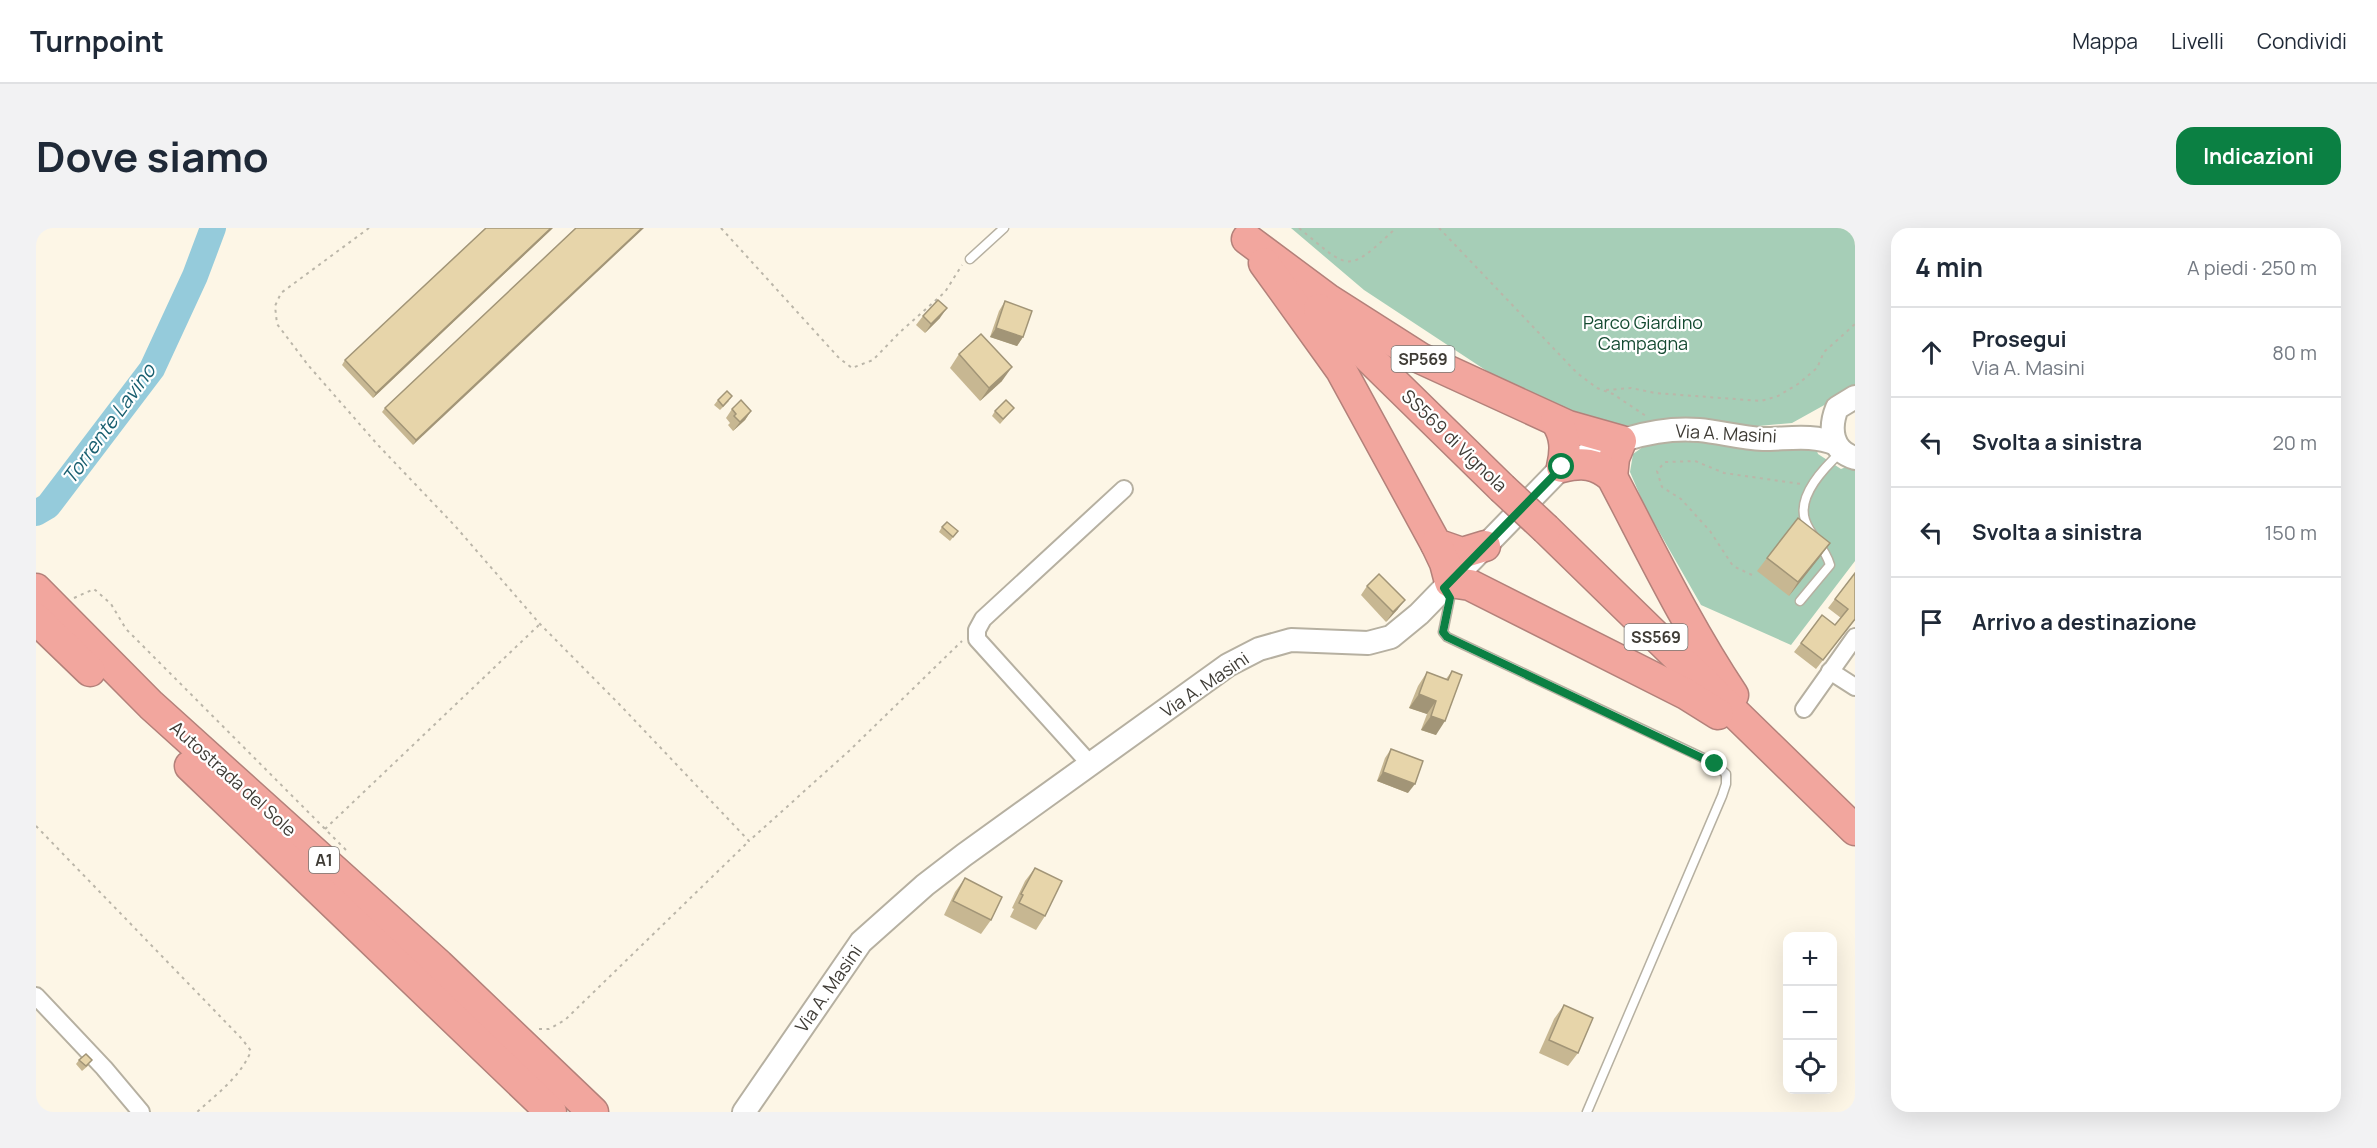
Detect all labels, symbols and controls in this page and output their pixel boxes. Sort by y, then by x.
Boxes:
text: Turnpoint [30,22,164,60]
text: Mappa [2072,27,2138,55]
text: Livelli [2171,27,2224,55]
text: Condividi [2257,27,2347,55]
text: Dove siamo [36,127,269,185]
button: Indicazioni [2176,127,2341,185]
text: 4 min [1915,249,1983,285]
text: A piedi · 250 m [2187,254,2317,281]
park label: Parco Giardino Campagna [1583,310,1703,355]
text: Prosegui [1972,324,2067,354]
icon: ahead [1915,336,1948,369]
text: 80 m [2272,339,2317,366]
road number: SP569 [1392,346,1454,372]
text: Via A. Masini [1972,354,2085,381]
water label: Torrente Lavino [56,357,162,489]
street label: SS569 di Vignola [1397,384,1513,497]
street label: Via A. Masini [1675,418,1777,448]
icon: left [1915,426,1948,459]
text: Svolta a sinistra [1972,427,2142,457]
text: 20 m [2272,429,2317,456]
route start [1548,453,1574,479]
icon: left [1915,516,1948,549]
text: Svolta a sinistra [1972,517,2142,547]
text: 150 m [2264,519,2317,546]
icon: arrive [1915,606,1948,639]
text: Arrivo a destinazione [1972,607,2196,637]
road number: SS569 [1624,624,1688,650]
street label: Via A. Masini [1156,646,1253,723]
street label: Autostrada del Sole [165,715,302,841]
route end [1701,750,1727,776]
road number: A1 [309,847,339,873]
map controls [1783,932,1837,1094]
button: + [1783,932,1837,986]
street label: Via A. Masini [789,940,867,1037]
button: − [1783,986,1837,1040]
button: locate [1783,1040,1837,1094]

